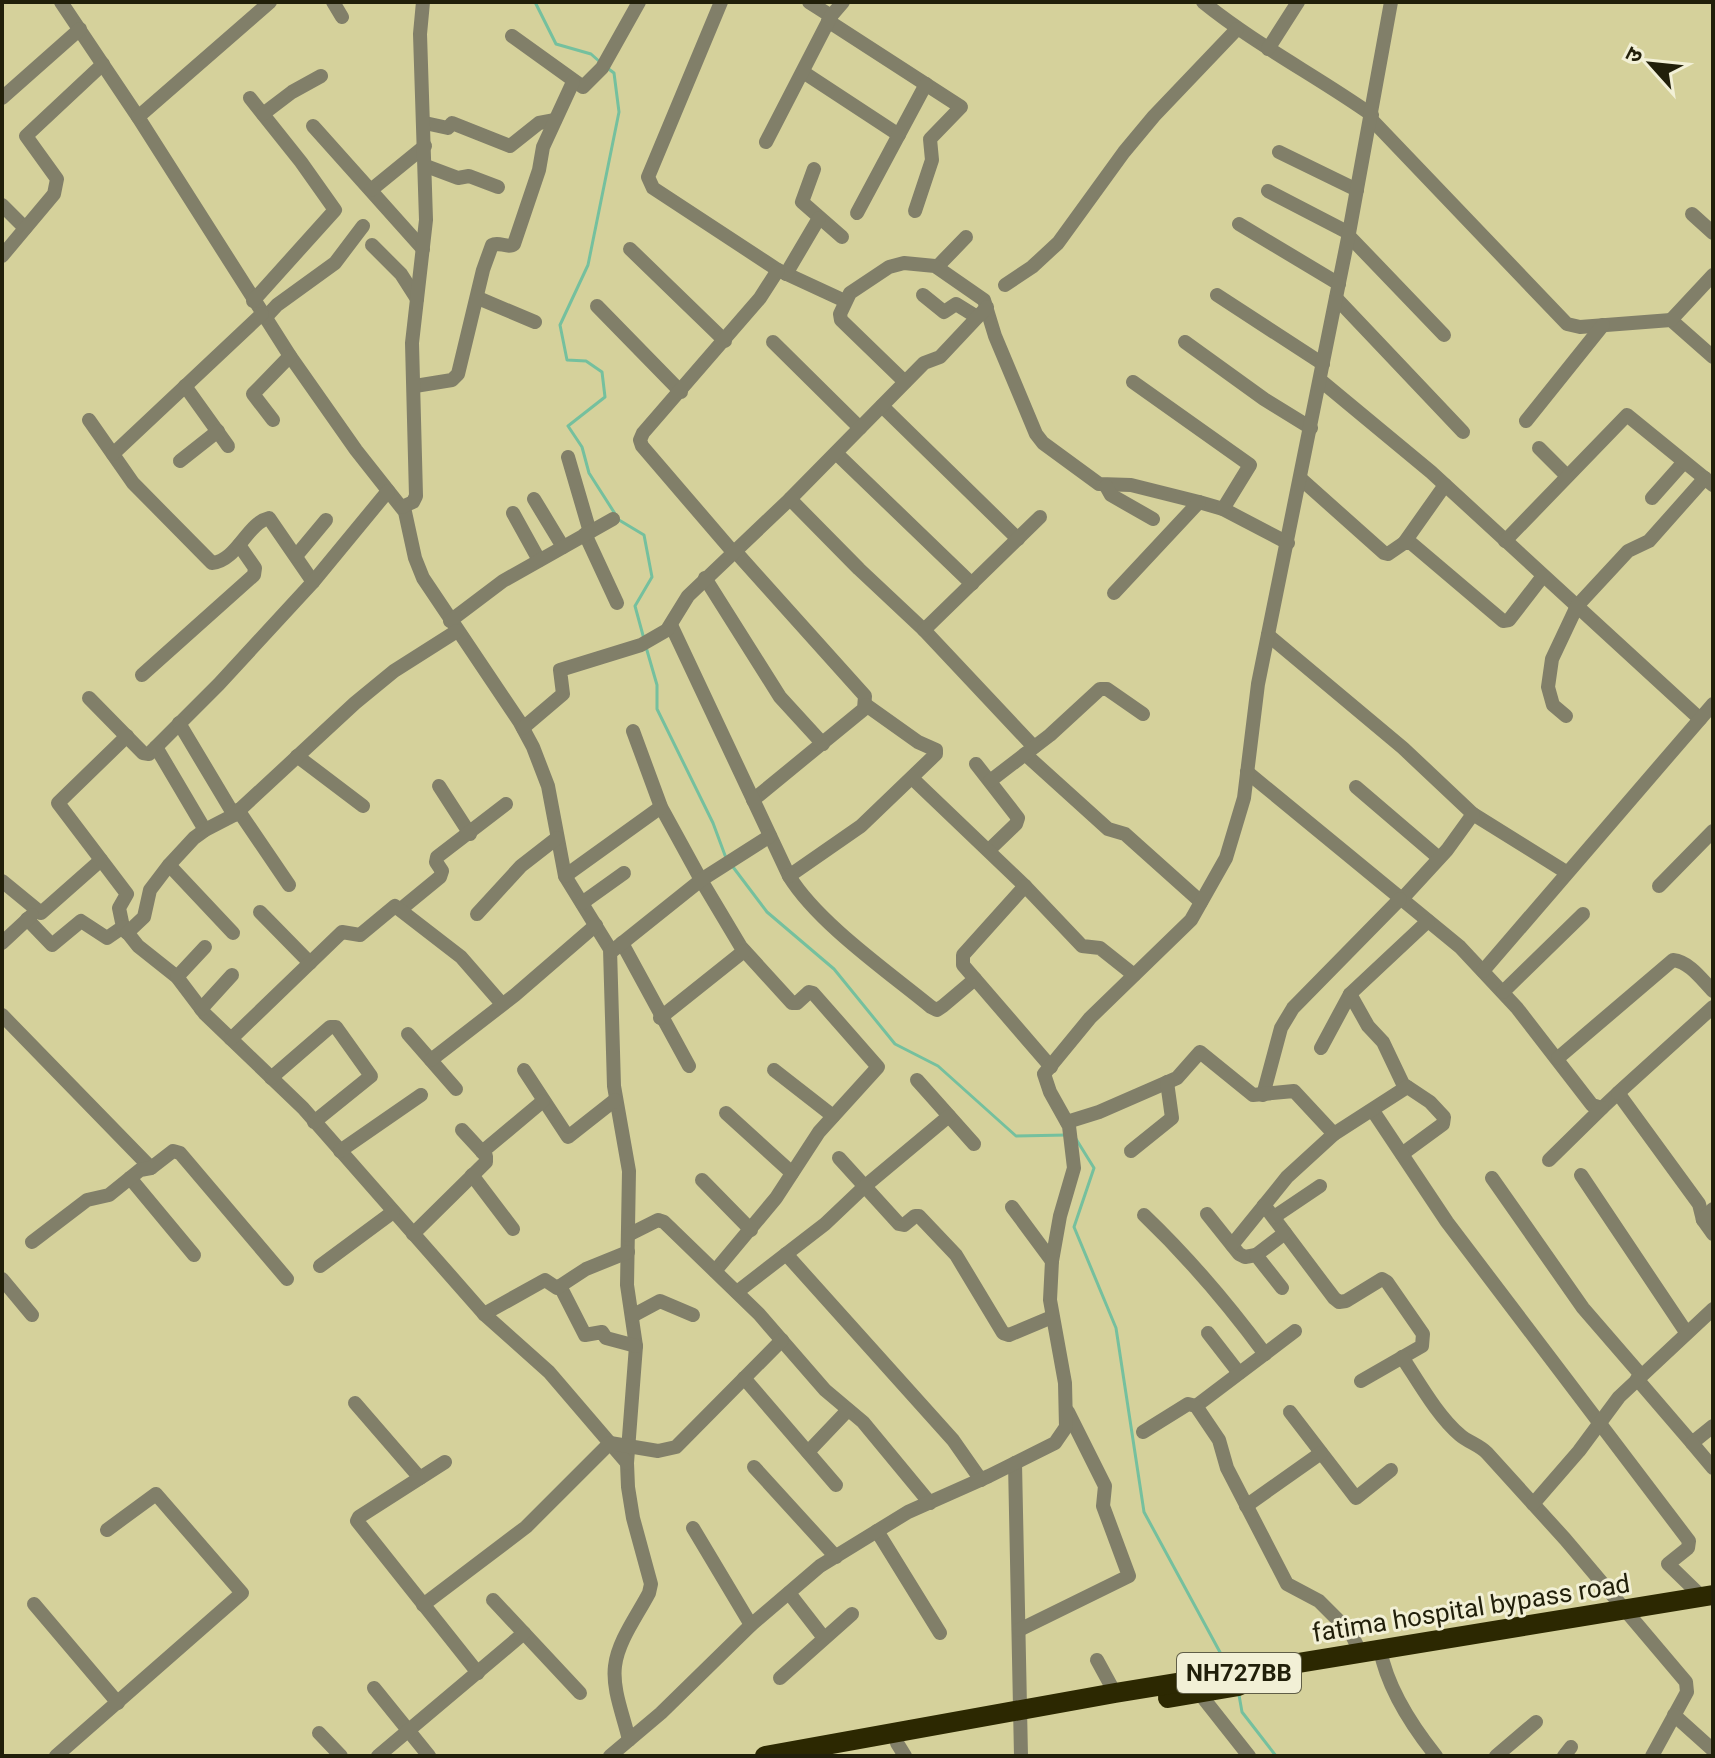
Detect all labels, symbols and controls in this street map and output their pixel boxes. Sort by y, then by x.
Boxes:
north arrow [1611,24,1691,104]
text: उ [1620,43,1648,67]
street label: fatima hospital bypass road [1310,1568,1632,1648]
road number: NH727BB [1177,1653,1301,1693]

